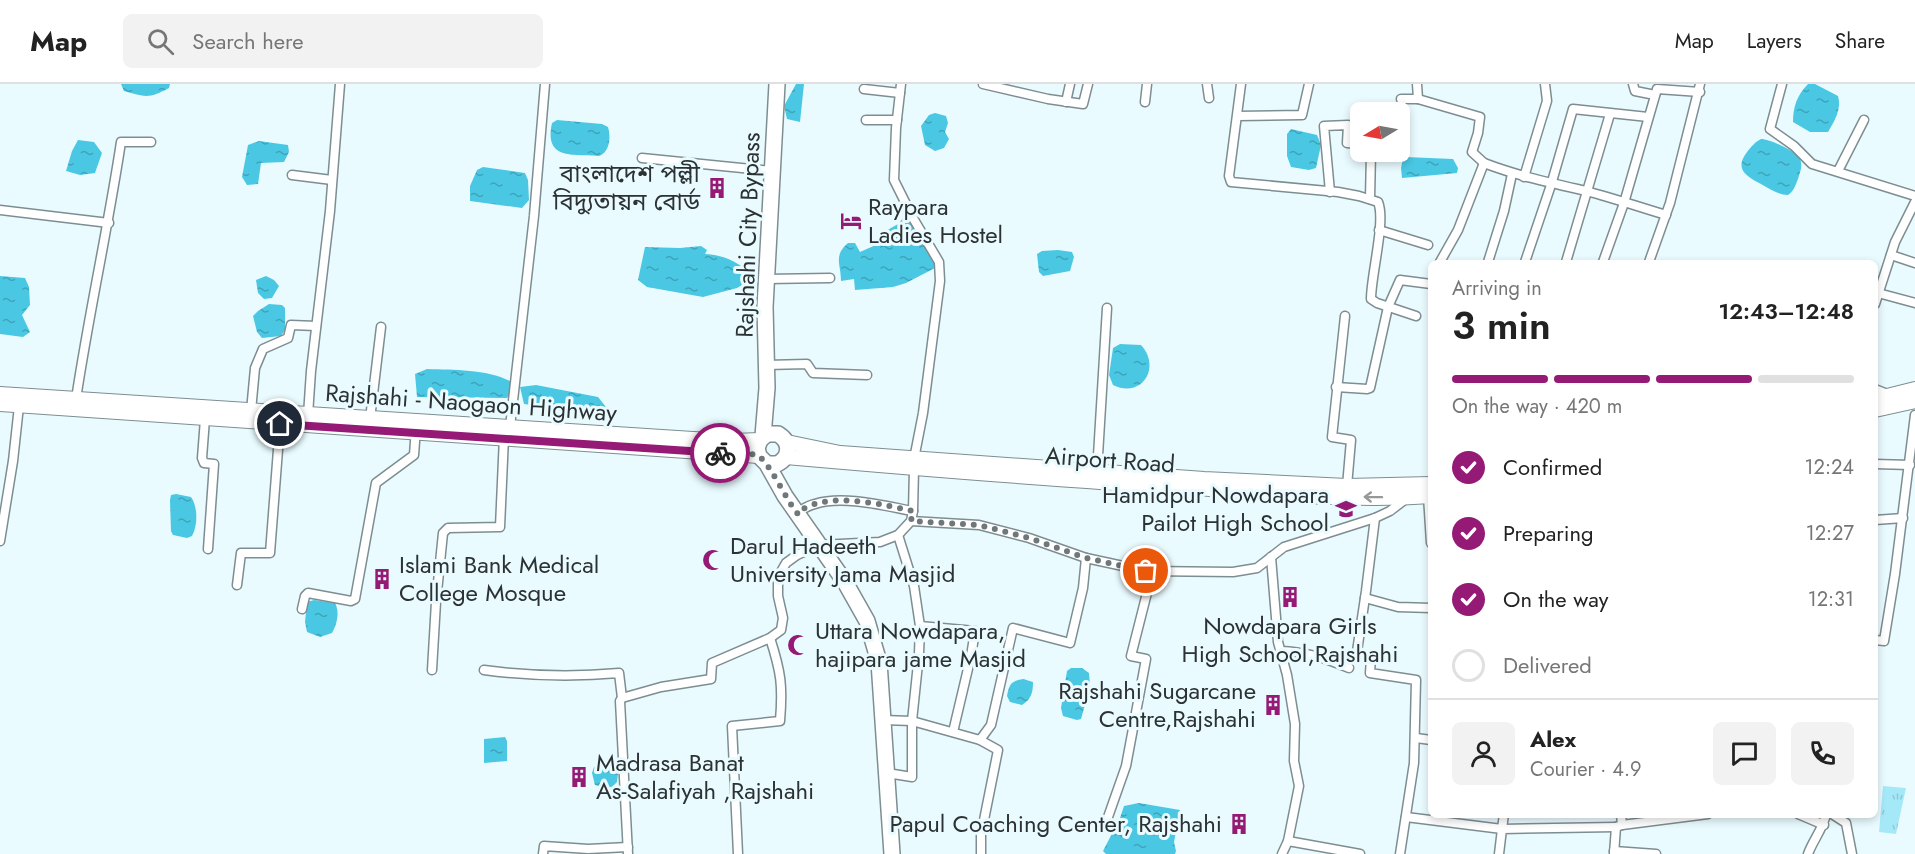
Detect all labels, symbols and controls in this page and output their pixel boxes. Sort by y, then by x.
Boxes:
search box [123,14,543,68]
text: Map [30,21,87,62]
icon: search [144,25,177,58]
text: Search here [192,25,304,57]
text: Map [1675,26,1714,56]
text: Layers [1747,26,1802,56]
text: Share [1835,26,1885,56]
north arrow [1350,102,1410,162]
map controls [1350,102,1410,162]
street label: Rajshahi City Bypass [726,132,769,338]
place label: বাংলাদেশ পল্লী বিদ্যুতায়ন বোর্ড [552,156,701,219]
building icon: বাংলাদেশ পল্লী বিদ্যুতায়ন বোর্ড [705,176,729,200]
place label: Raypara Ladies Hostel [868,189,1003,252]
hotel icon: Raypara Ladies Hostel [839,209,863,233]
text: Arriving in [1452,274,1542,303]
text: 12:43–12:48 [1718,295,1854,327]
text: 3 min [1452,297,1551,354]
street label: Rajshahi - Naogaon Highway [324,375,618,430]
text: On the way · 420 m [1452,392,1622,421]
pin [254,398,305,449]
icon: home [263,407,296,440]
courier [690,423,750,483]
icon: bike [704,437,737,470]
street label: Airport Road [1044,438,1176,481]
icon: check [1452,451,1485,484]
text: Confirmed [1503,451,1602,483]
text: 12:24 [1805,453,1854,482]
place label: Hamidpur Nowdapara Pailot High School [1102,477,1329,540]
one-way arrow [1363,492,1383,503]
school or university icon: Hamidpur Nowdapara Pailot High School [1334,497,1358,521]
icon: check [1452,517,1485,550]
text: Preparing [1503,517,1594,549]
text: 12:27 [1806,519,1854,548]
place label: Darul Hadeeth University Jama Masjid [730,528,955,591]
pin [1120,545,1171,596]
place label: Islami Bank Medical College Mosque [399,547,599,610]
mosque icon: Darul Hadeeth University Jama Masjid [701,548,725,572]
icon: bag [1129,554,1162,587]
building icon: Islami Bank Medical College Mosque [370,567,394,591]
icon: check [1452,583,1485,616]
text: On the way [1503,583,1608,615]
building icon: Nowdapara Girls High School,Rajshahi [1278,585,1302,609]
text: 12:31 [1808,585,1854,614]
place label: Nowdapara Girls High School,Rajshahi [1182,608,1398,671]
place label: Uttara Nowdapara, hajipara jame Masjid [815,613,1026,676]
mosque icon: Uttara Nowdapara, hajipara jame Masjid [786,633,810,657]
text: Delivered [1503,649,1592,681]
place label: Rajshahi Sugarcane Centre,Rajshahi [1058,673,1256,736]
building icon: Rajshahi Sugarcane Centre,Rajshahi [1261,693,1285,717]
button: person [1452,722,1515,785]
button: chat [1713,722,1776,785]
button: phone [1791,722,1854,785]
text: Alex [1530,723,1576,755]
place label: Madrasa Banat As-Salafiyah ,Rajshahi [596,745,814,808]
text: Courier · 4.9 [1530,755,1642,784]
building icon: Madrasa Banat As-Salafiyah ,Rajshahi [567,765,591,789]
place label: Papul Coaching Center, Rajshahi [890,806,1222,841]
building icon: Papul Coaching Center, Rajshahi [1227,812,1251,836]

